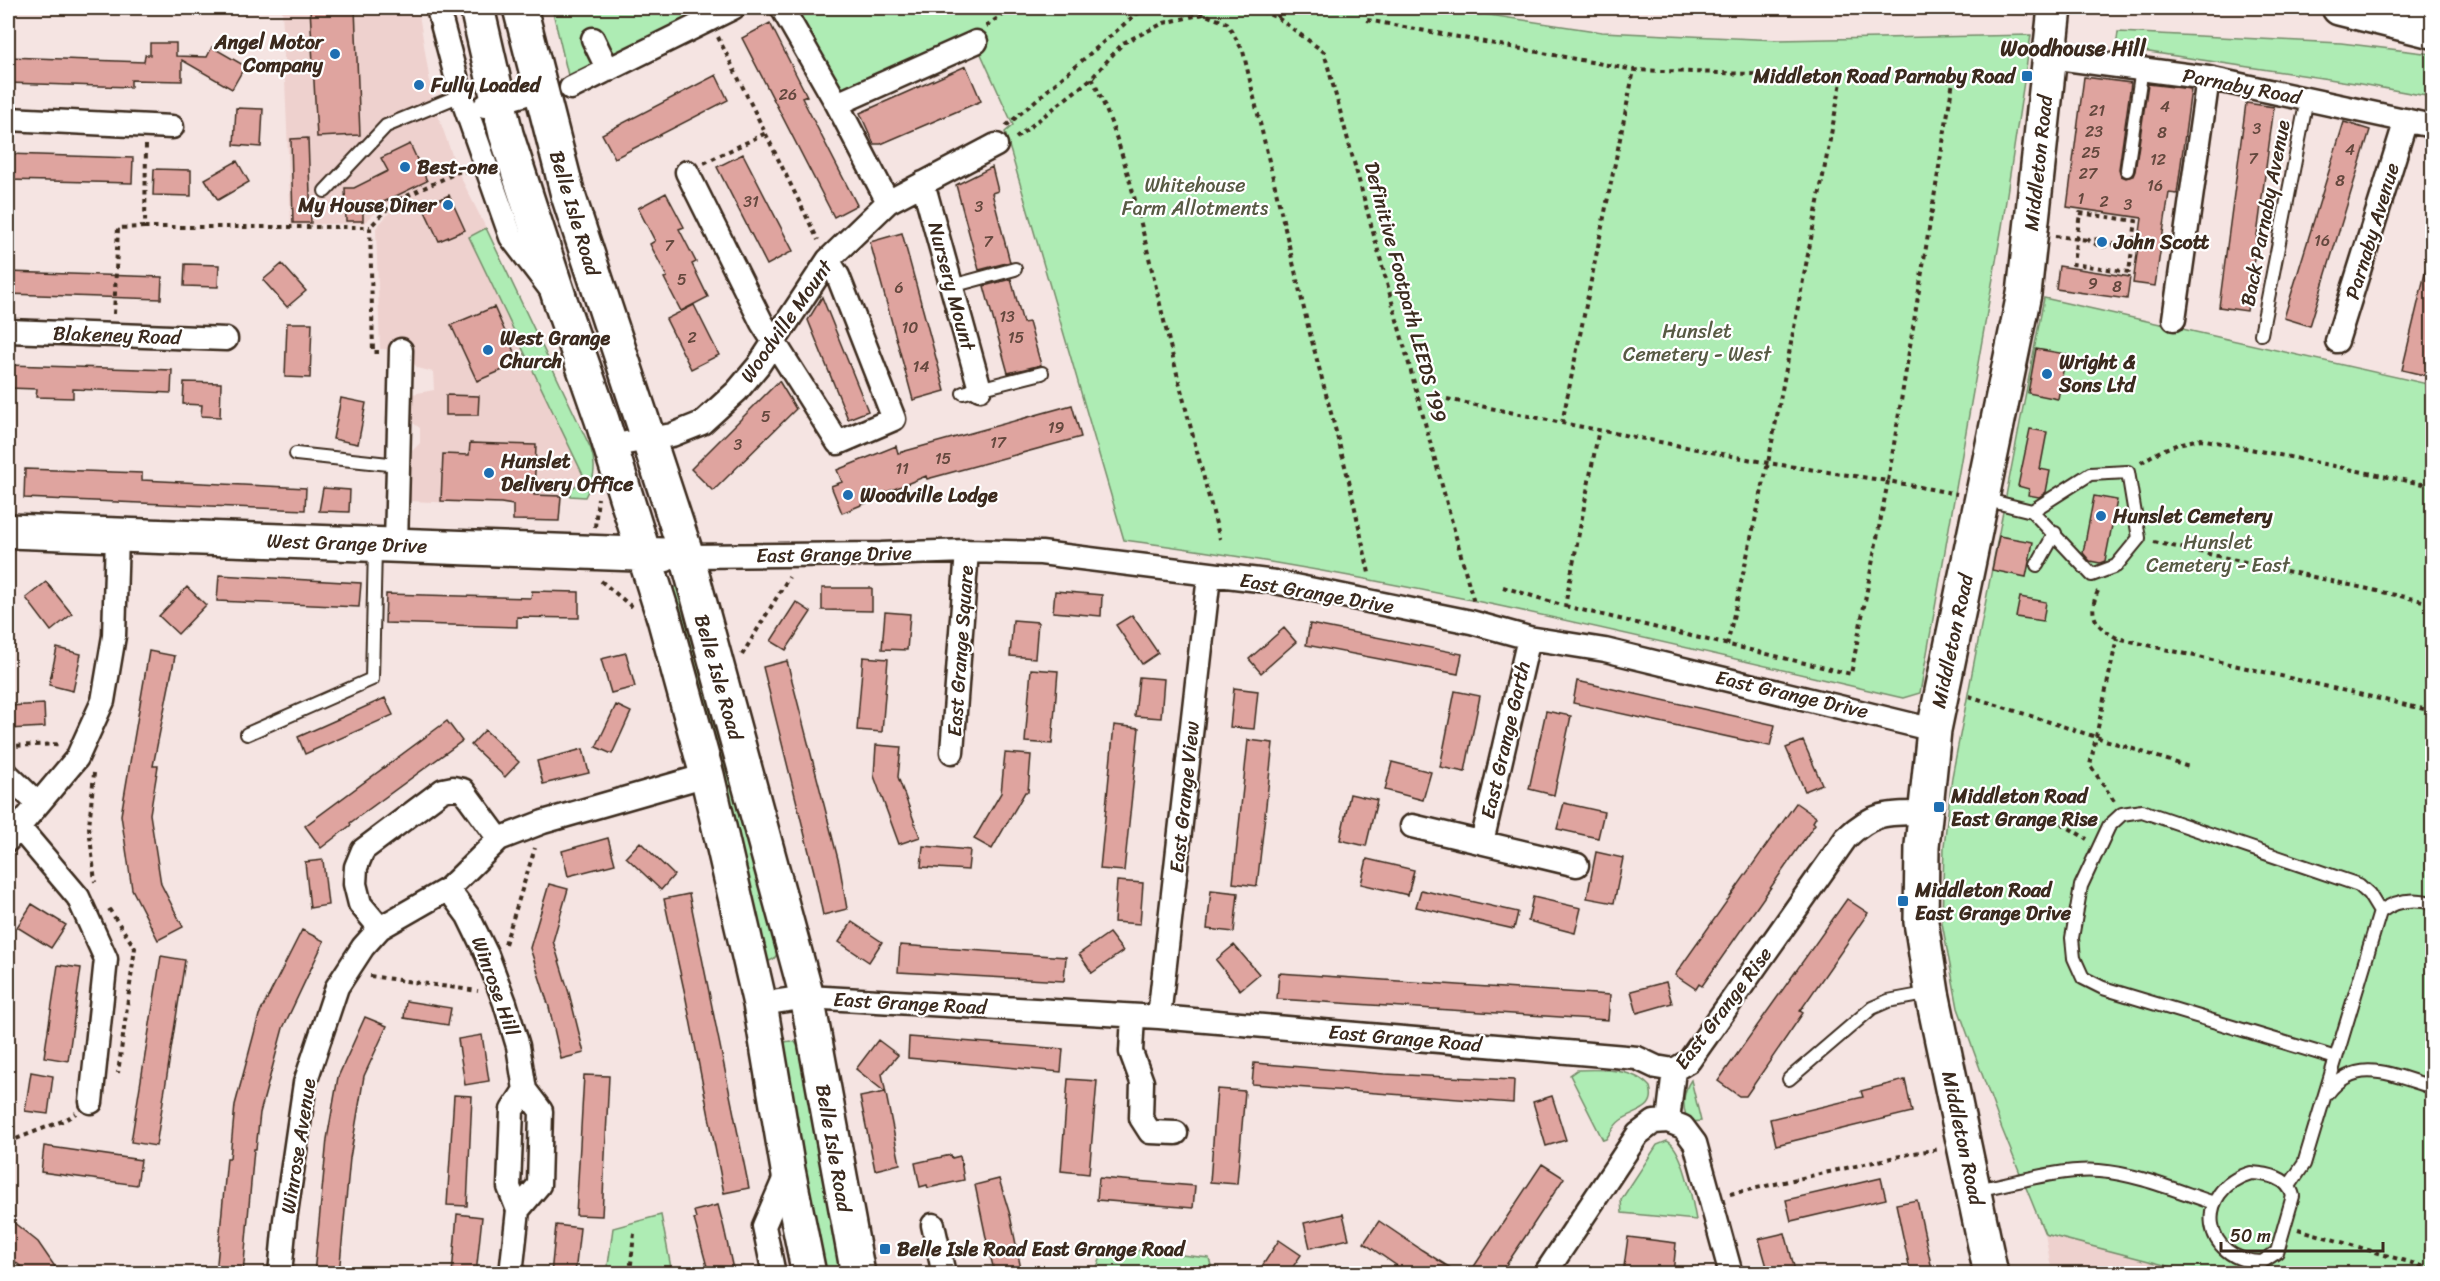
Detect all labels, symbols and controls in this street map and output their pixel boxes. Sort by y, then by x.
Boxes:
place label: Angel Motor Company [214,25,325,83]
district label: Woodhouse Hill [2000,29,2147,68]
marker: Angel Motor Company [328,47,342,61]
street label: Parnaby Road [2180,58,2306,115]
place label: Middleton Road Parnaby Road [1752,59,2016,94]
place label: Fully Loaded [430,68,542,103]
marker: Middleton Road Parnaby Road [2020,69,2034,83]
marker: Fully Loaded [412,78,426,92]
house number: 26 [779,80,797,109]
street label: Middleton Road [2014,92,2063,233]
house number: 4 [2160,92,2170,121]
house number: 21 [2089,96,2105,125]
house number: 3 [2253,114,2262,143]
house number: 23 [2085,117,2103,146]
street label: Back Parnaby Avenue [2230,117,2301,309]
house number: 8 [2157,118,2167,147]
house number: 4 [2345,135,2355,164]
house number: 25 [2081,138,2101,167]
house number: 7 [2248,144,2258,173]
house number: 12 [2150,145,2166,174]
street label: Belle Isle Road [539,146,611,281]
place label: Best-one [417,150,498,185]
street label: Definitive Footpath LEEDS 199 [1354,158,1457,427]
street label: Parnaby Avenue [2335,158,2410,304]
house number: 27 [2079,159,2098,188]
marker: Best-one [398,160,412,174]
house number: 8 [2335,166,2345,195]
park label: Whitehouse Farm Allotments [1122,168,1269,226]
house number: 16 [2147,171,2163,200]
house number: 1 [2078,184,2085,213]
house number: 31 [743,187,759,216]
house number: 2 [2099,187,2109,216]
place label: My House Diner [297,188,438,223]
house number: 3 [2124,190,2133,219]
house number: 3 [975,192,984,221]
marker: My House Diner [441,198,455,212]
street label: Nursery Mount [918,218,986,355]
place label: John Scott [2113,225,2210,260]
house number: 16 [2314,226,2330,255]
house number: 7 [983,227,993,256]
house number: 7 [664,231,674,260]
marker: John Scott [2095,235,2109,249]
street label: Woodville Mount [731,251,843,390]
house number: 5 [677,265,687,294]
house number: 9 [2088,269,2098,298]
house number: 8 [2112,272,2122,301]
house number: 6 [894,273,904,302]
house number: 13 [999,302,1015,331]
house number: 10 [902,313,918,342]
park label: Hunslet Cemetery - West [1623,314,1772,372]
street label: Blakeney Road [52,316,183,355]
place label: West Grange Church [499,321,610,379]
house number: 2 [687,323,697,352]
house number: 15 [1008,323,1025,352]
marker: West Grange Church [481,343,495,357]
place label: Wright & Sons Ltd [2058,345,2137,403]
house number: 14 [913,352,929,381]
marker: Wright & Sons Ltd [2040,367,2054,381]
house number: 5 [761,402,771,431]
house number: 19 [1048,413,1065,442]
house number: 17 [990,428,1007,457]
house number: 3 [734,430,743,459]
place label: Hunslet Delivery Office [500,444,634,502]
house number: 15 [935,444,952,473]
house number: 11 [895,454,909,483]
marker: Hunslet Delivery Office [482,466,496,480]
place label: Woodville Lodge [860,478,998,513]
marker: Woodville Lodge [841,488,855,502]
place label: Hunslet Cemetery [2112,499,2273,534]
marker: Hunslet Cemetery [2094,509,2108,523]
street label: West Grange Drive [266,523,428,564]
park label: Hunslet Cemetery - East [2146,525,2291,583]
street label: East Grange Drive [756,536,912,573]
street label: East Grange Drive [1237,563,1397,624]
street label: East Grange Square [937,564,984,738]
street label: Middleton Road [1921,569,1984,711]
street label: Belle Isle Road [684,610,754,746]
street label: East Grange Garth [1470,658,1541,822]
street label: East Grange Drive [1712,660,1872,729]
street label: East Grange View [1159,719,1210,875]
place label: Middleton Road East Grange Rise [1950,779,2099,837]
marker: Middleton Road East Grange Rise [1932,800,1946,814]
place label: Middleton Road East Grange Drive [1914,873,2072,931]
marker: Middleton Road East Grange Drive [1896,894,1910,908]
street label: Winrose Hill [461,931,530,1042]
street label: East Grange Rise [1665,939,1782,1077]
street label: East Grange Road [832,982,989,1025]
street label: East Grange Road [1327,1014,1484,1063]
street label: Middleton Road [1931,1068,1994,1210]
street label: Winrose Avenue [270,1075,327,1216]
street label: Belle Isle Road [805,1081,862,1216]
scale bar [2221,1215,2383,1253]
text: 50 m [2230,1220,2271,1252]
place label: Belle Isle Road East Grange Road [897,1232,1186,1267]
marker: Belle Isle Road East Grange Road [878,1242,892,1256]

